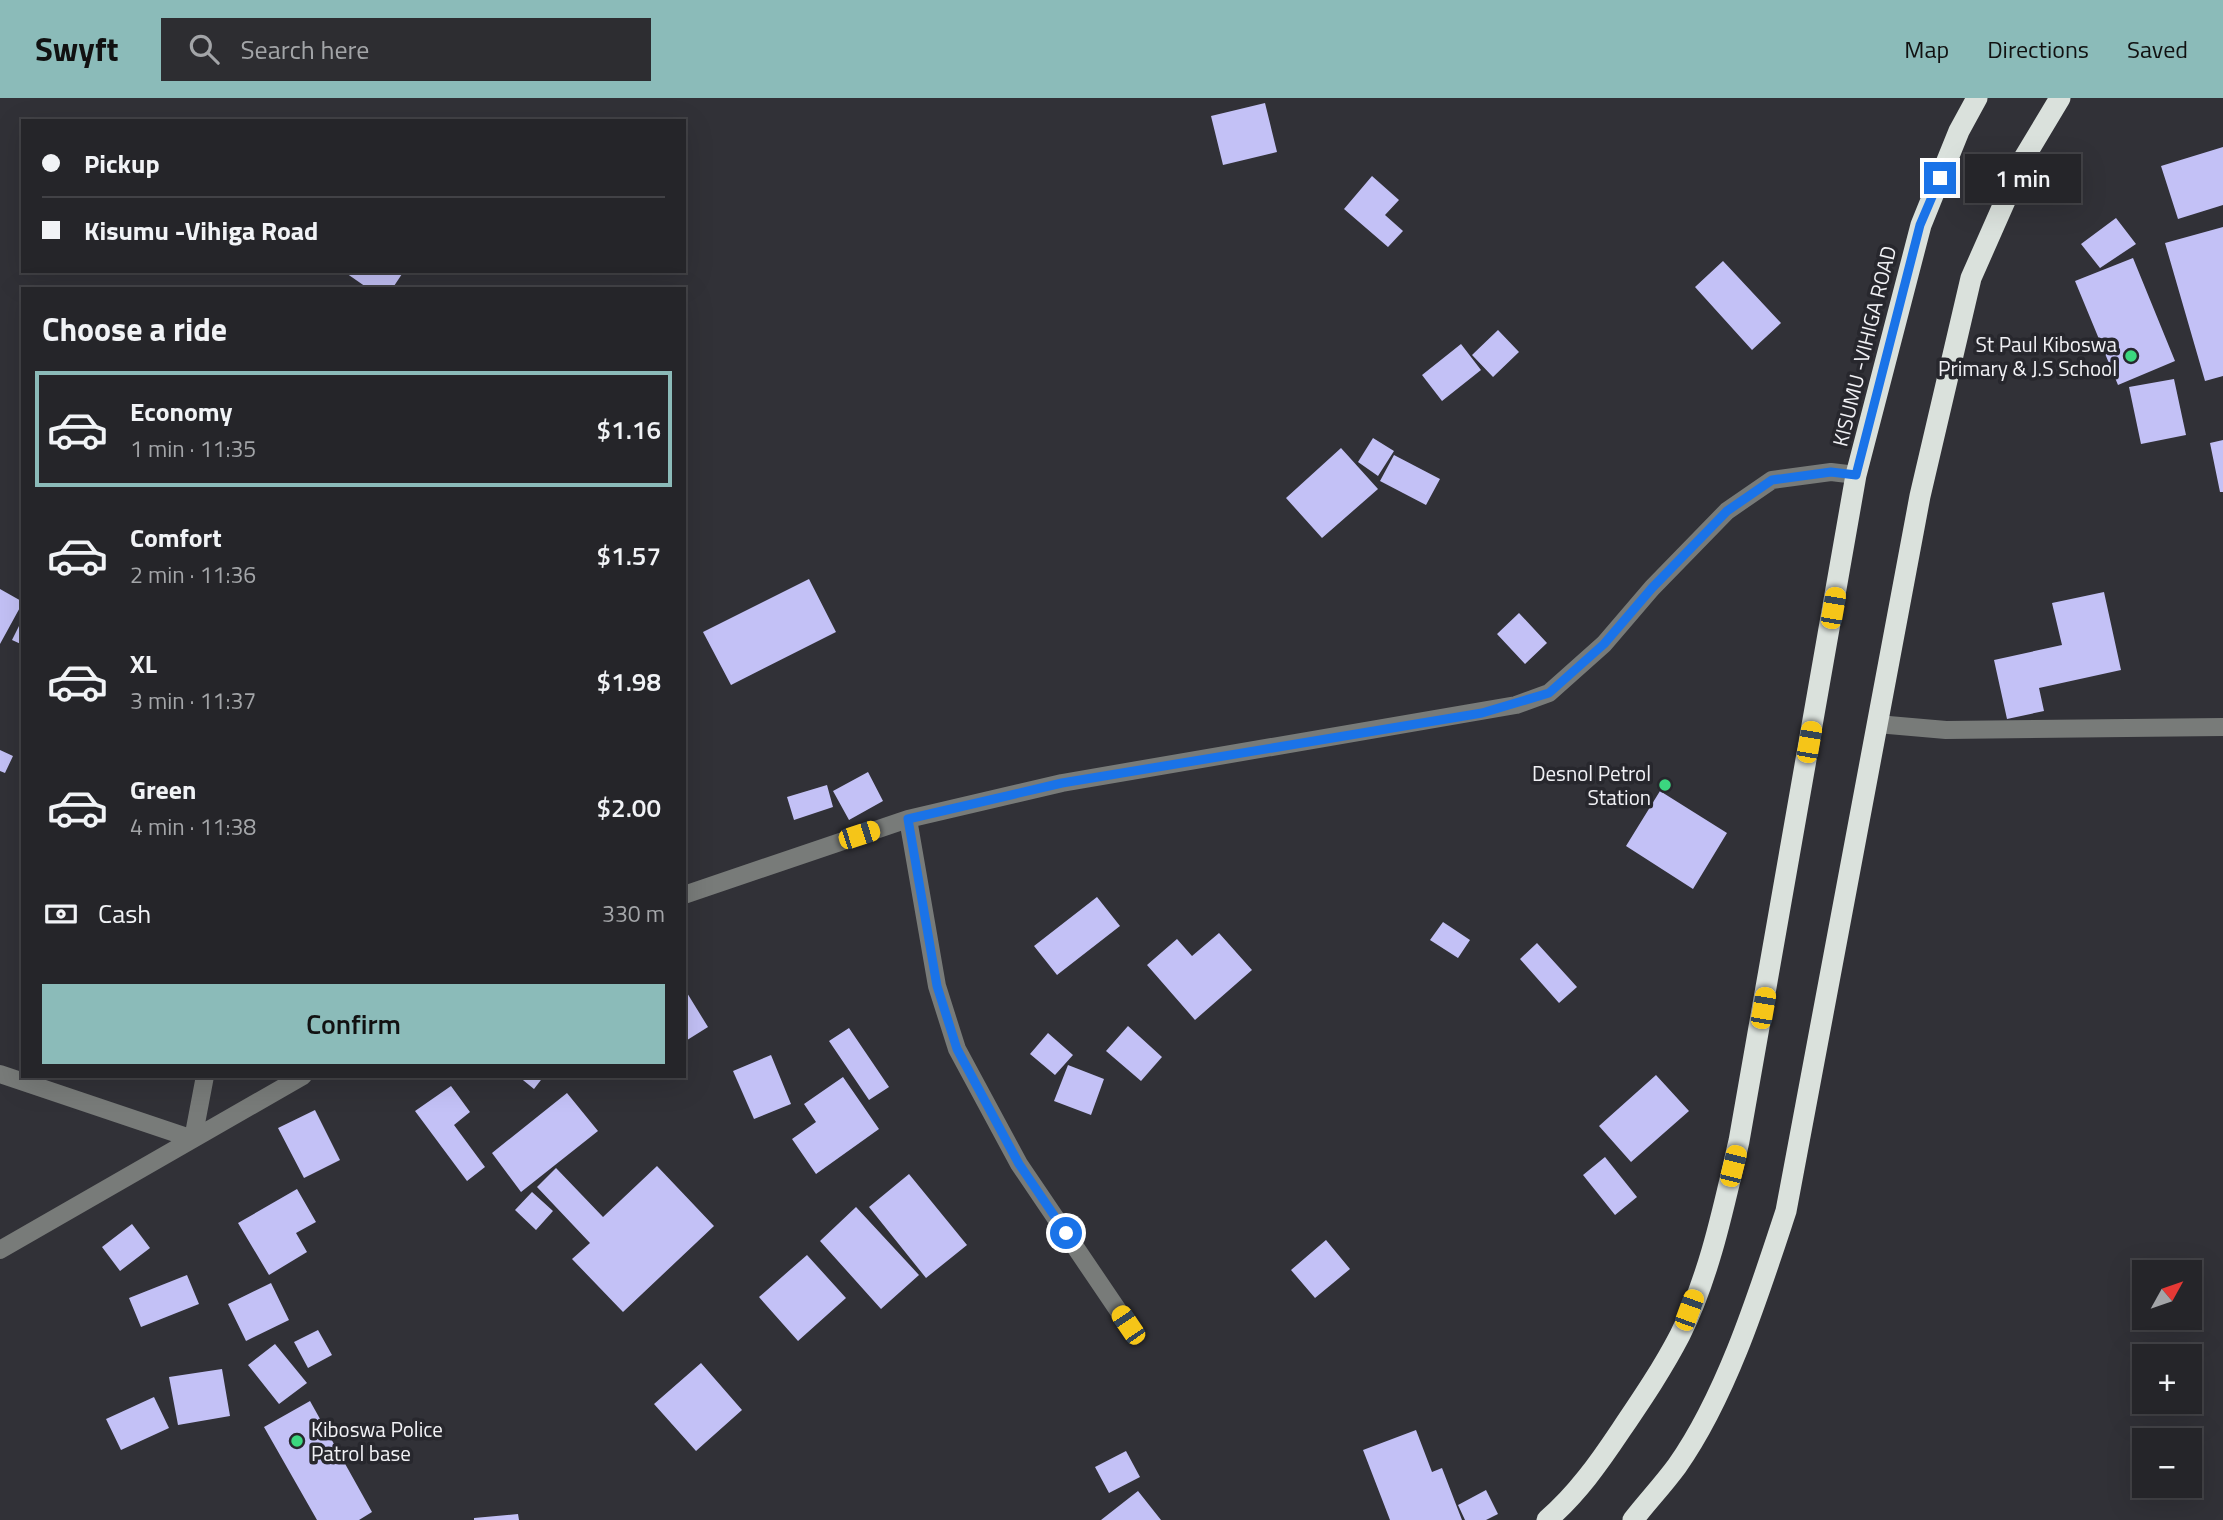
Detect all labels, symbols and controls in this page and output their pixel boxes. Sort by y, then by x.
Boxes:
search box [161,18,651,81]
text: Swyft [35,24,119,74]
icon: search [185,30,223,68]
text: Search here [241,30,369,69]
text: Map [1904,31,1949,67]
text: Directions [1987,31,2089,67]
text: Saved [2127,31,2188,67]
text: Pickup [84,144,160,183]
callout: 1 min [1965,154,2080,202]
text: 1 min [1995,161,2051,196]
route end [1924,162,1956,194]
text: Kisumu -Vihiga Road [84,211,318,250]
street label: KISUMU -VIHIGA ROAD [1824,242,1904,450]
text: Choose a ride [42,305,227,353]
place label: St Paul Kiboswa Primary & J.S School [1938,328,2117,384]
marker: St Paul Kiboswa Primary & J.S School [2123,348,2139,364]
text: Economy [130,392,232,431]
icon: car [46,398,109,461]
text: $1.16 [597,410,661,449]
text: 1 min · 11:35 [130,431,256,466]
text: Comfort [130,518,222,557]
icon: car [46,524,109,587]
text: $1.57 [597,536,661,575]
text: 2 min · 11:36 [130,557,256,592]
car [1820,585,1847,631]
text: XL [130,644,157,683]
icon: car [46,650,109,713]
text: $1.98 [597,662,661,701]
text: 3 min · 11:37 [130,683,256,718]
car [1796,719,1823,765]
place label: Desnol Petrol Station [1532,757,1651,813]
text: Green [130,770,196,809]
icon: car [46,776,109,839]
marker: Desnol Petrol Station [1657,777,1673,793]
text: $2.00 [597,788,661,827]
text: 4 min · 11:38 [130,809,256,844]
car [836,819,883,851]
text: Cash [98,894,151,933]
icon: cash [42,895,80,933]
text: 330 m [602,896,665,931]
button: Confirm [42,984,665,1064]
car [1750,985,1777,1031]
car [1718,1143,1749,1189]
route start [1050,1217,1082,1249]
north arrow [2132,1260,2202,1330]
map controls [2132,1260,2202,1498]
car [1672,1287,1707,1333]
car [1108,1302,1149,1348]
button: + [2132,1344,2202,1414]
place label: Kiboswa Police Patrol base [311,1413,443,1469]
button: − [2132,1428,2202,1498]
marker: Kiboswa Police Patrol base [289,1433,305,1449]

